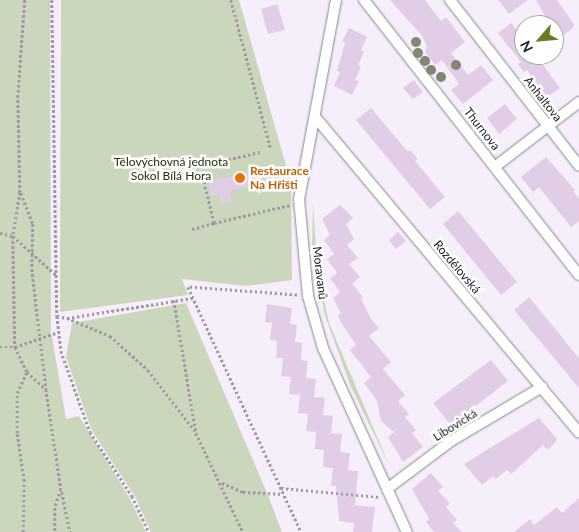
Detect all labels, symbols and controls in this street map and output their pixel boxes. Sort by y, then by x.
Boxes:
north arrow [514,15,564,65]
text: N [516,38,536,55]
street label: Anhaltova [521,74,565,124]
street label: Thurnova [461,105,503,153]
park label: Tělovýchovná jednota Sokol Bílá Hora [114,155,228,183]
place label: Restaurace Na Hřišti [250,164,309,192]
marker: Restaurace Na Hřišti [234,172,246,184]
street label: Rozdělovská [431,237,483,297]
street label: Moravanů [310,246,330,300]
street label: Libovická [430,406,480,444]

